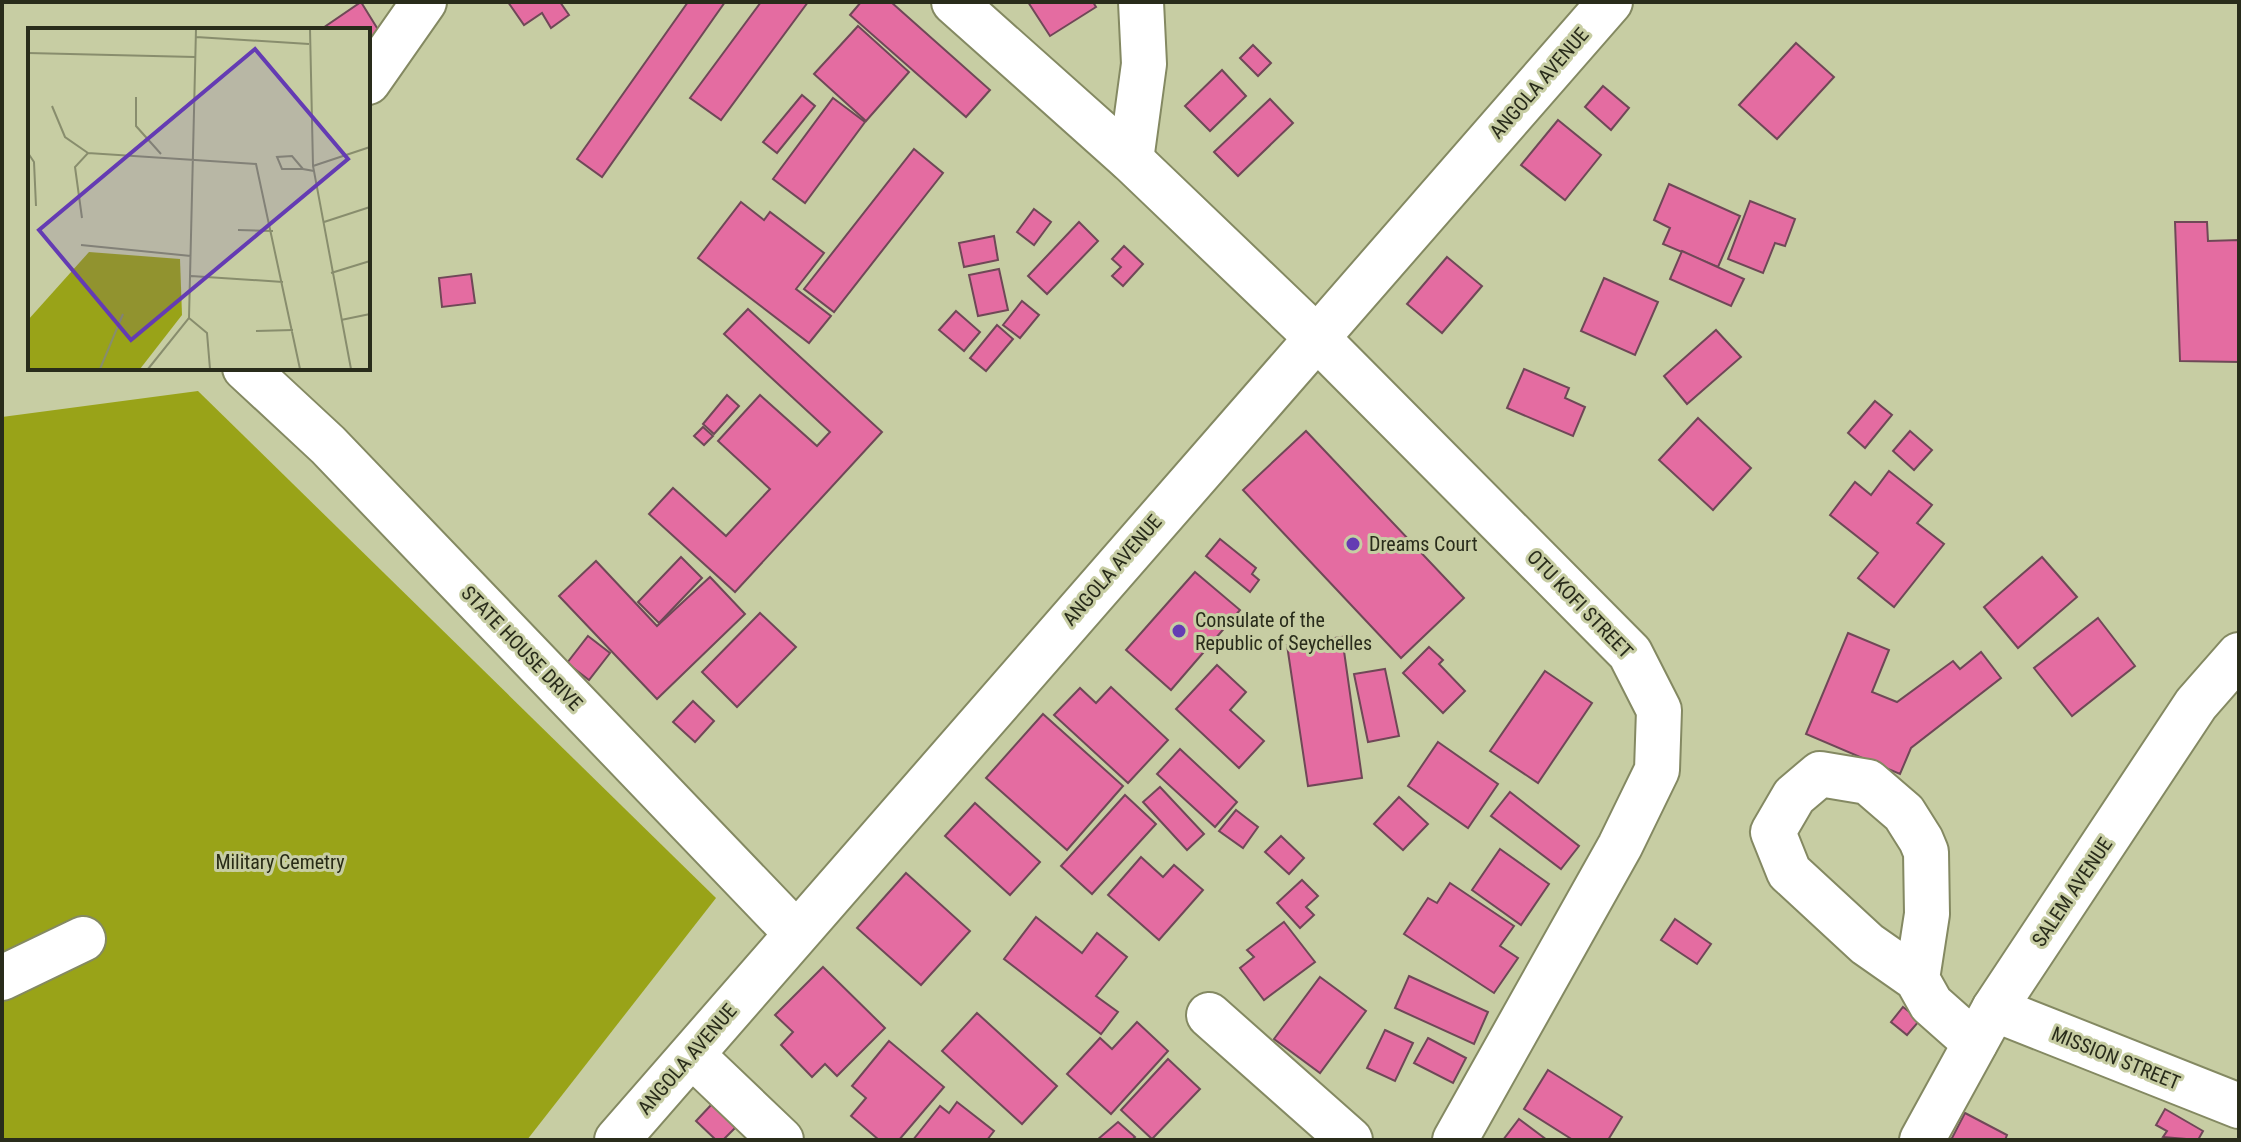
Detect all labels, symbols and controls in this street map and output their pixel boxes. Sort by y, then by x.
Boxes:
street label: ANGOLA AVENUE [1484,23,1594,143]
inset map [28,28,370,370]
street label: ANGOLA AVENUE [1057,510,1167,630]
place label: Dreams Court [1369,532,1478,556]
marker: Dreams Court [1344,535,1362,553]
street label: OTU KOFI STREET [1522,545,1638,663]
street label: STATE HOUSE DRIVE [456,581,588,715]
place label: Consulate of the Republic of Seychelles [1195,608,1372,655]
marker: Consulate of the Republic of Seychelles [1170,622,1188,640]
street label: SALEM AVENUE [2027,833,2117,951]
park label: Military Cemetry [215,850,345,874]
street label: ANGOLA AVENUE [632,999,742,1119]
street label: MISSION STREET [2048,1021,2184,1095]

